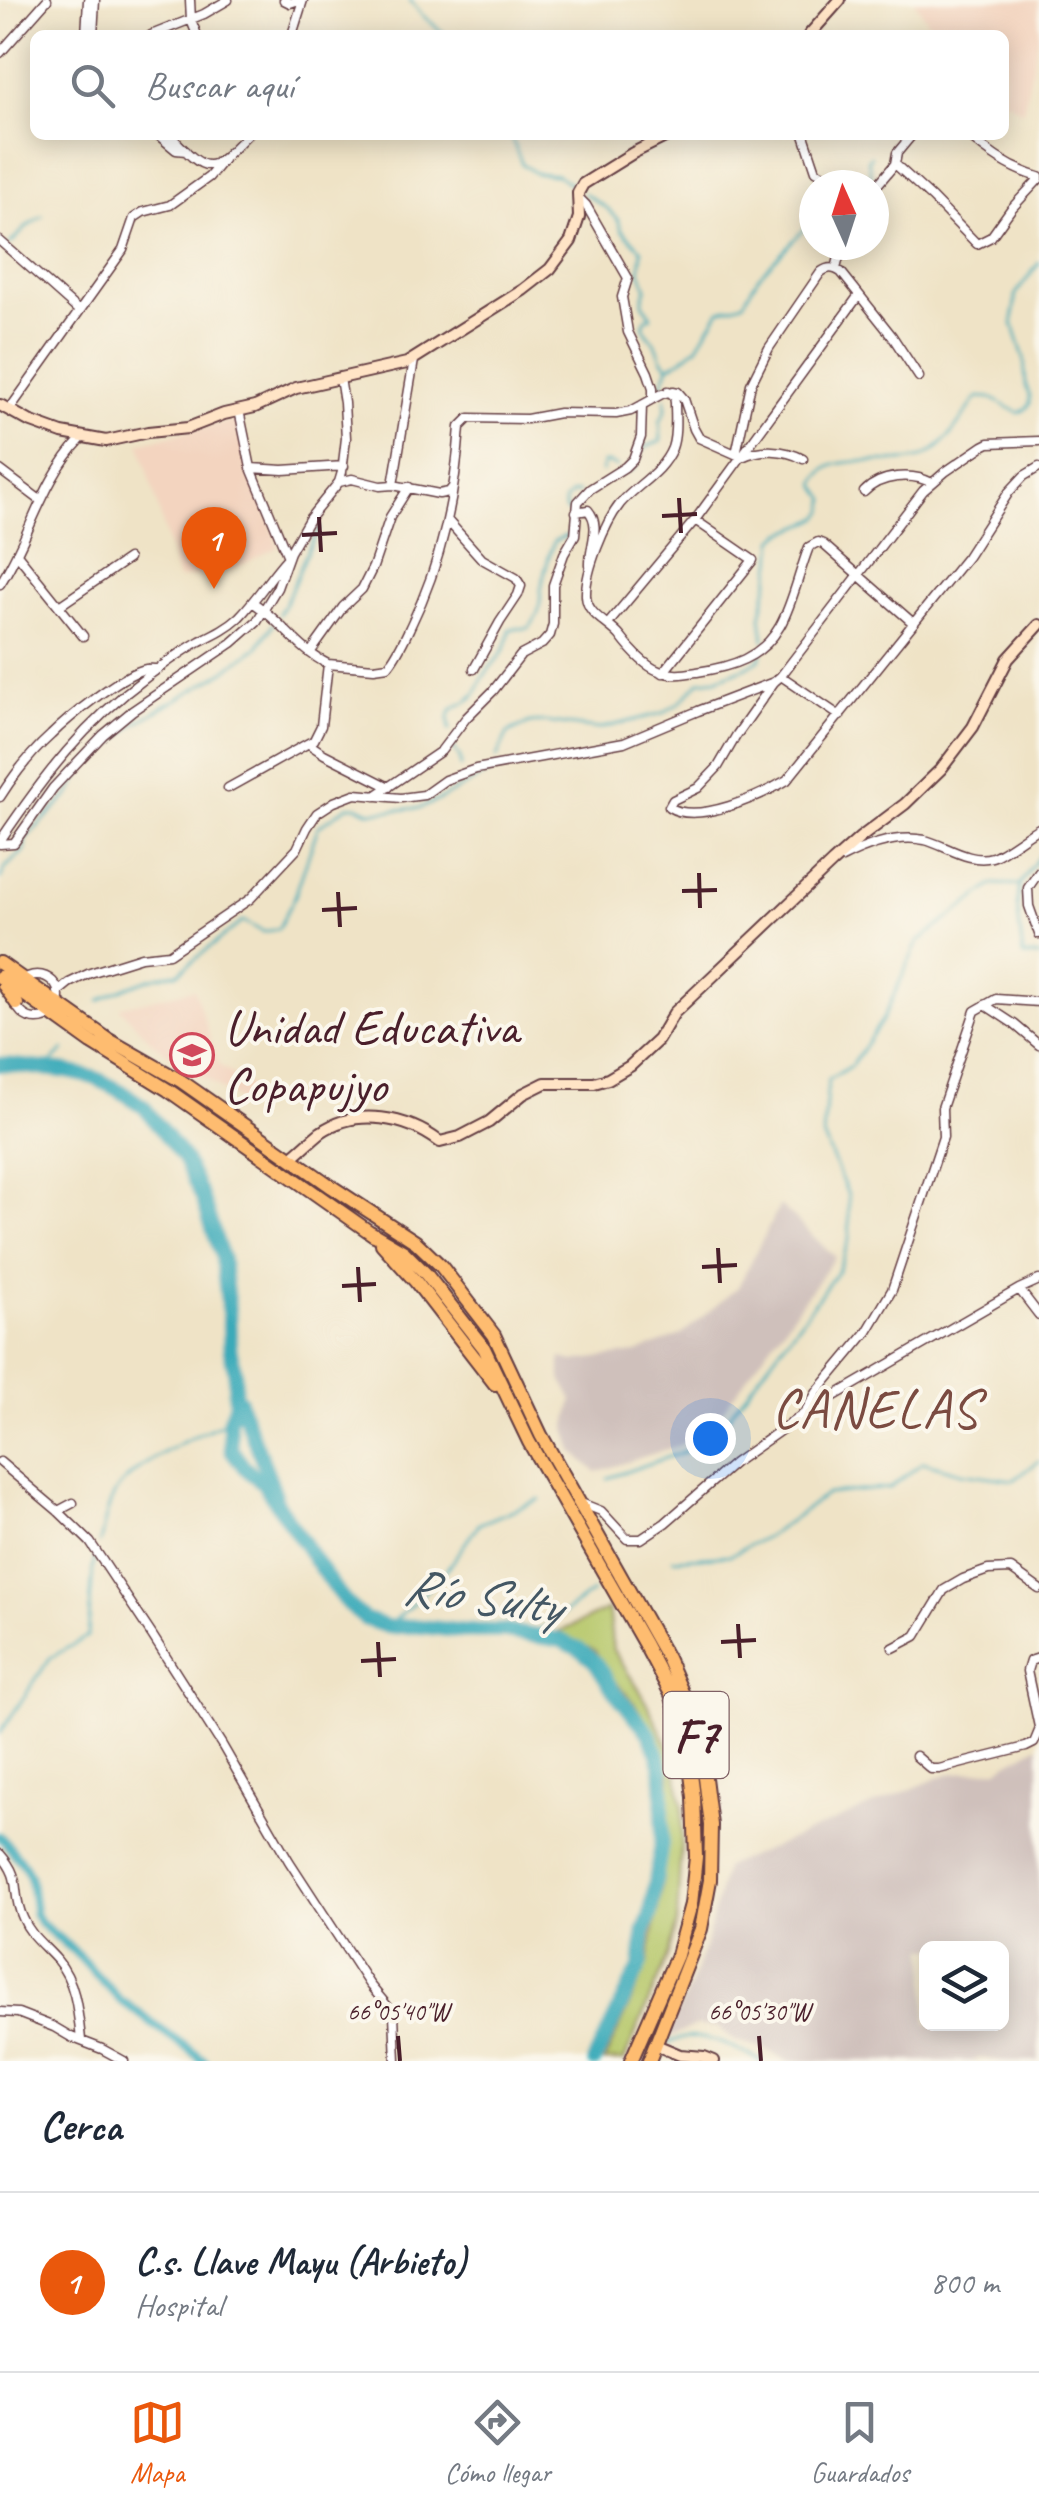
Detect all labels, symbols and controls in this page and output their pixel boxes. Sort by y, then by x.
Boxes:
search box [30,30,1009,140]
icon: search [65,58,120,113]
text: Buscar aquí [145,62,294,109]
north arrow [799,170,889,260]
pin: 1 [182,506,246,589]
place label: Unidad Educativa Copapujyo [224,996,523,1117]
school or university icon: Unidad Educativa Copapujyo [169,1032,215,1078]
district label: CANELAS [772,1374,988,1444]
your location [685,1413,736,1464]
water label: Río Sulty [400,1552,572,1641]
road number: F7 [664,1692,728,1778]
map controls [919,1941,1009,2031]
button: layers [919,1941,1009,2031]
text: 66°05'40"W [347,1996,453,2028]
text: 66°05'30"W [708,1996,814,2028]
text: Cerca [40,2100,122,2153]
text: C.s. Llave Mayu (Arbieto) [135,2238,466,2285]
text: 1 [65,2262,80,2303]
text: 800 m [930,2262,999,2303]
text: Hospital [135,2285,222,2326]
tab: Mapa [130,2395,185,2490]
tab: Cómo llegar [445,2395,551,2490]
tab: Guardados [811,2395,909,2490]

